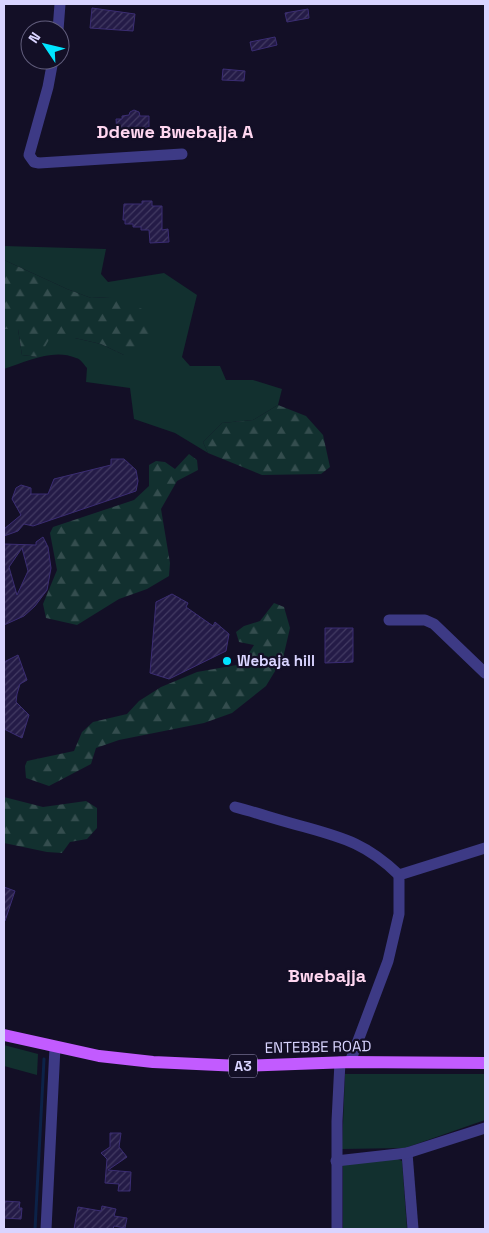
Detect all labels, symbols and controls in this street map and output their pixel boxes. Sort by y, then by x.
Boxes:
north arrow [20,20,70,70]
text: N [24,29,44,47]
district label: Ddewe Bwebajja A [97,120,254,143]
place label: Webaja hill [237,651,315,670]
marker: Webaja hill [221,655,233,667]
district label: Bwebajja [288,964,367,987]
street label: ENTEBBE ROAD [265,1036,371,1057]
road number: A3 [229,1054,257,1078]

